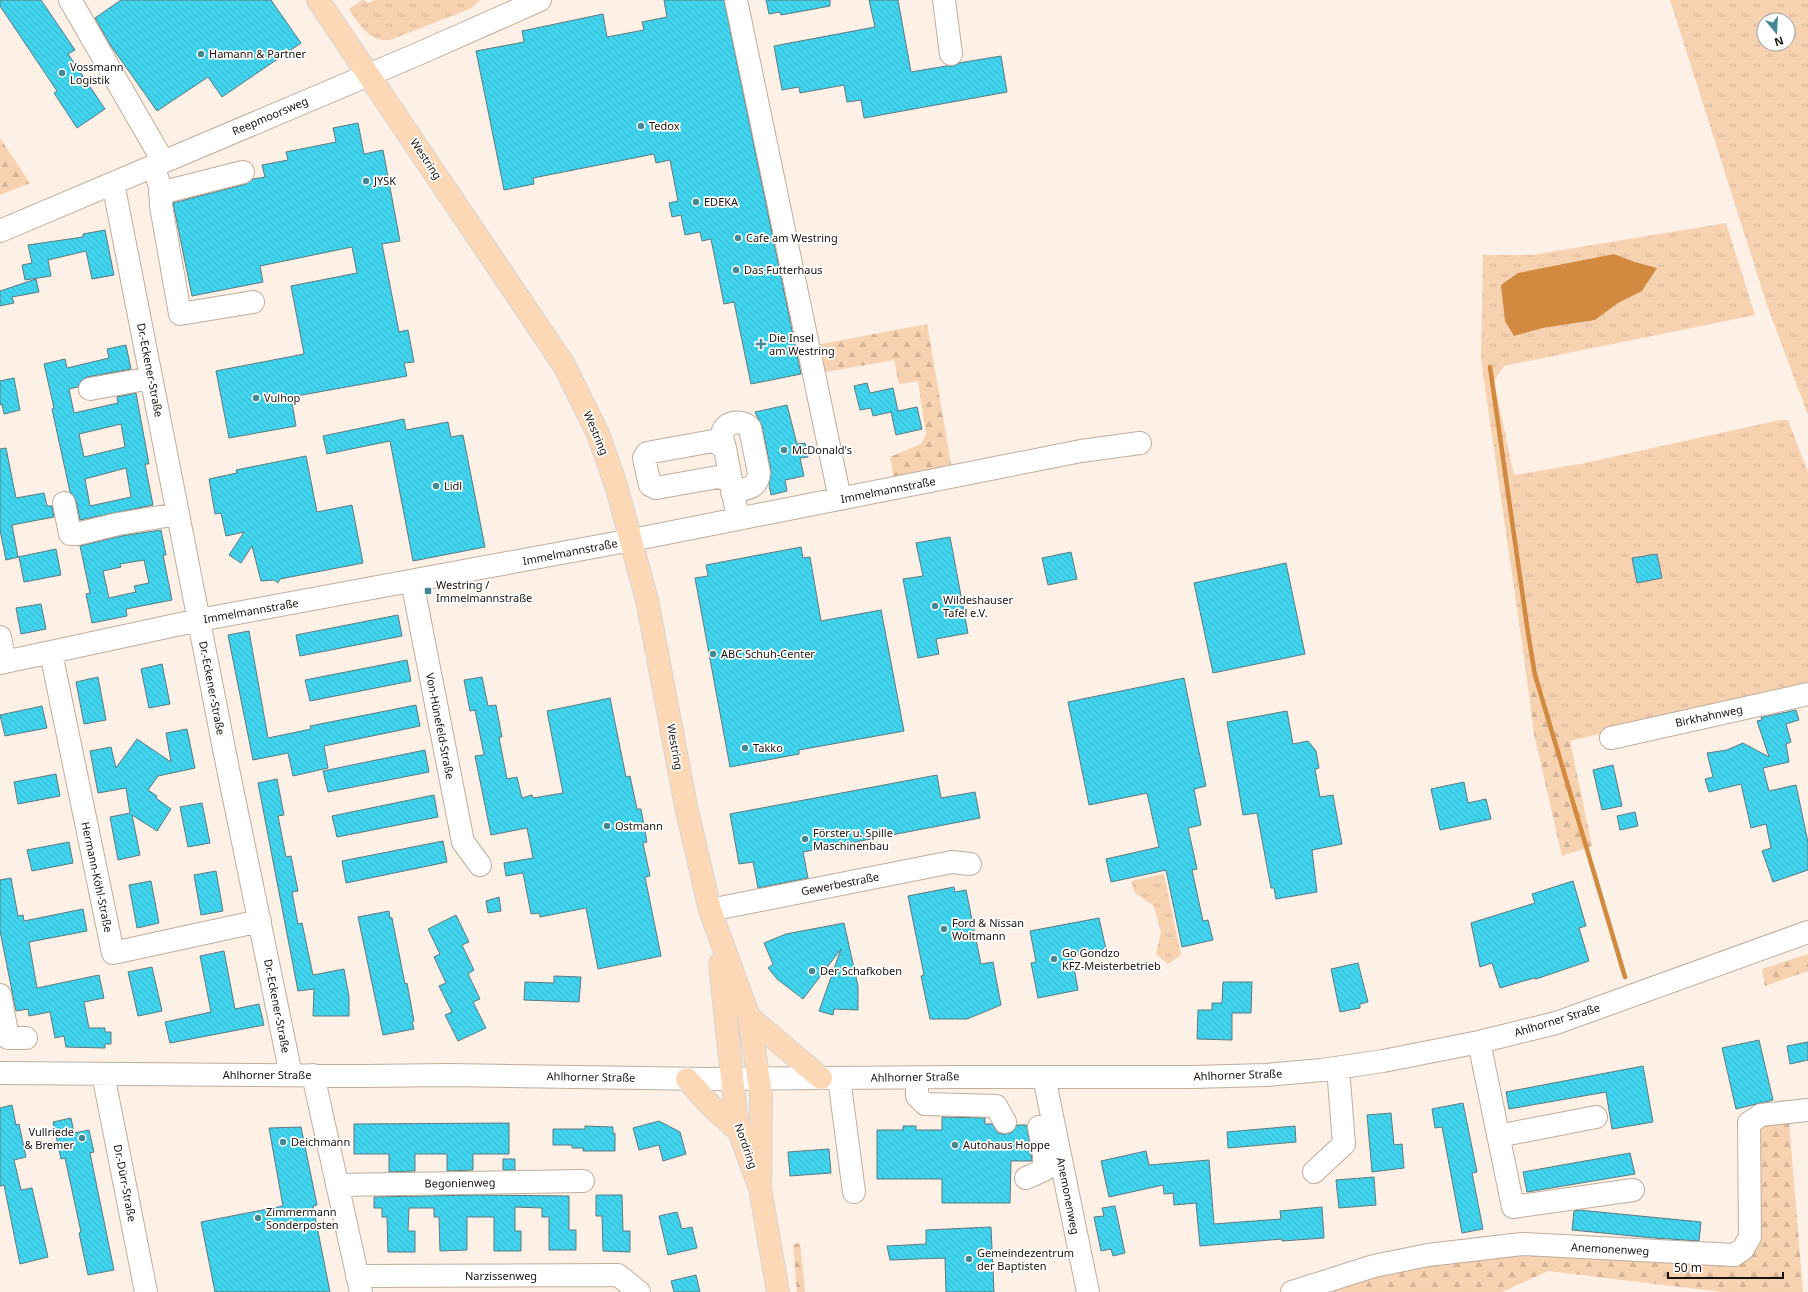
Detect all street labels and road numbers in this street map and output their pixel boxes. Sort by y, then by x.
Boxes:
street label: Reepmoorsweg [230,93,310,138]
street label: Westring [407,135,446,182]
street label: Dr.-Eckener-Straße [134,322,167,418]
street label: Westring [580,409,612,457]
street label: Immelmannstraße [839,473,937,506]
street label: Immelmannstraße [521,535,619,568]
street label: Immelmannstraße [202,595,300,626]
street label: Dr.-Eckener-Straße [196,640,229,736]
street label: Von-Hünefeld-Straße [423,671,458,780]
street label: Birkhahnweg [1674,701,1744,730]
street label: Westring [664,723,687,771]
street label: Hermann-Köhl-Straße [78,820,117,934]
street label: Gewerbestraße [800,869,880,898]
street label: Dr.-Eckener-Straße [261,958,294,1054]
street label: Ahlhorner Straße [1512,999,1601,1040]
street label: Ahlhorner Straße [1193,1065,1283,1084]
street label: Ahlhorner Straße [223,1067,311,1082]
street label: Ahlhorner Straße [547,1068,635,1085]
street label: Ahlhorner Straße [871,1068,959,1085]
street label: Nordring [732,1121,761,1171]
street label: Dr.-Dürr-Straße [111,1143,140,1223]
street label: Anemonenweg [1054,1156,1083,1236]
street label: Begonienweg [424,1174,496,1191]
street label: Anemonenweg [1570,1239,1650,1258]
street label: Narzissenweg [465,1268,537,1283]

